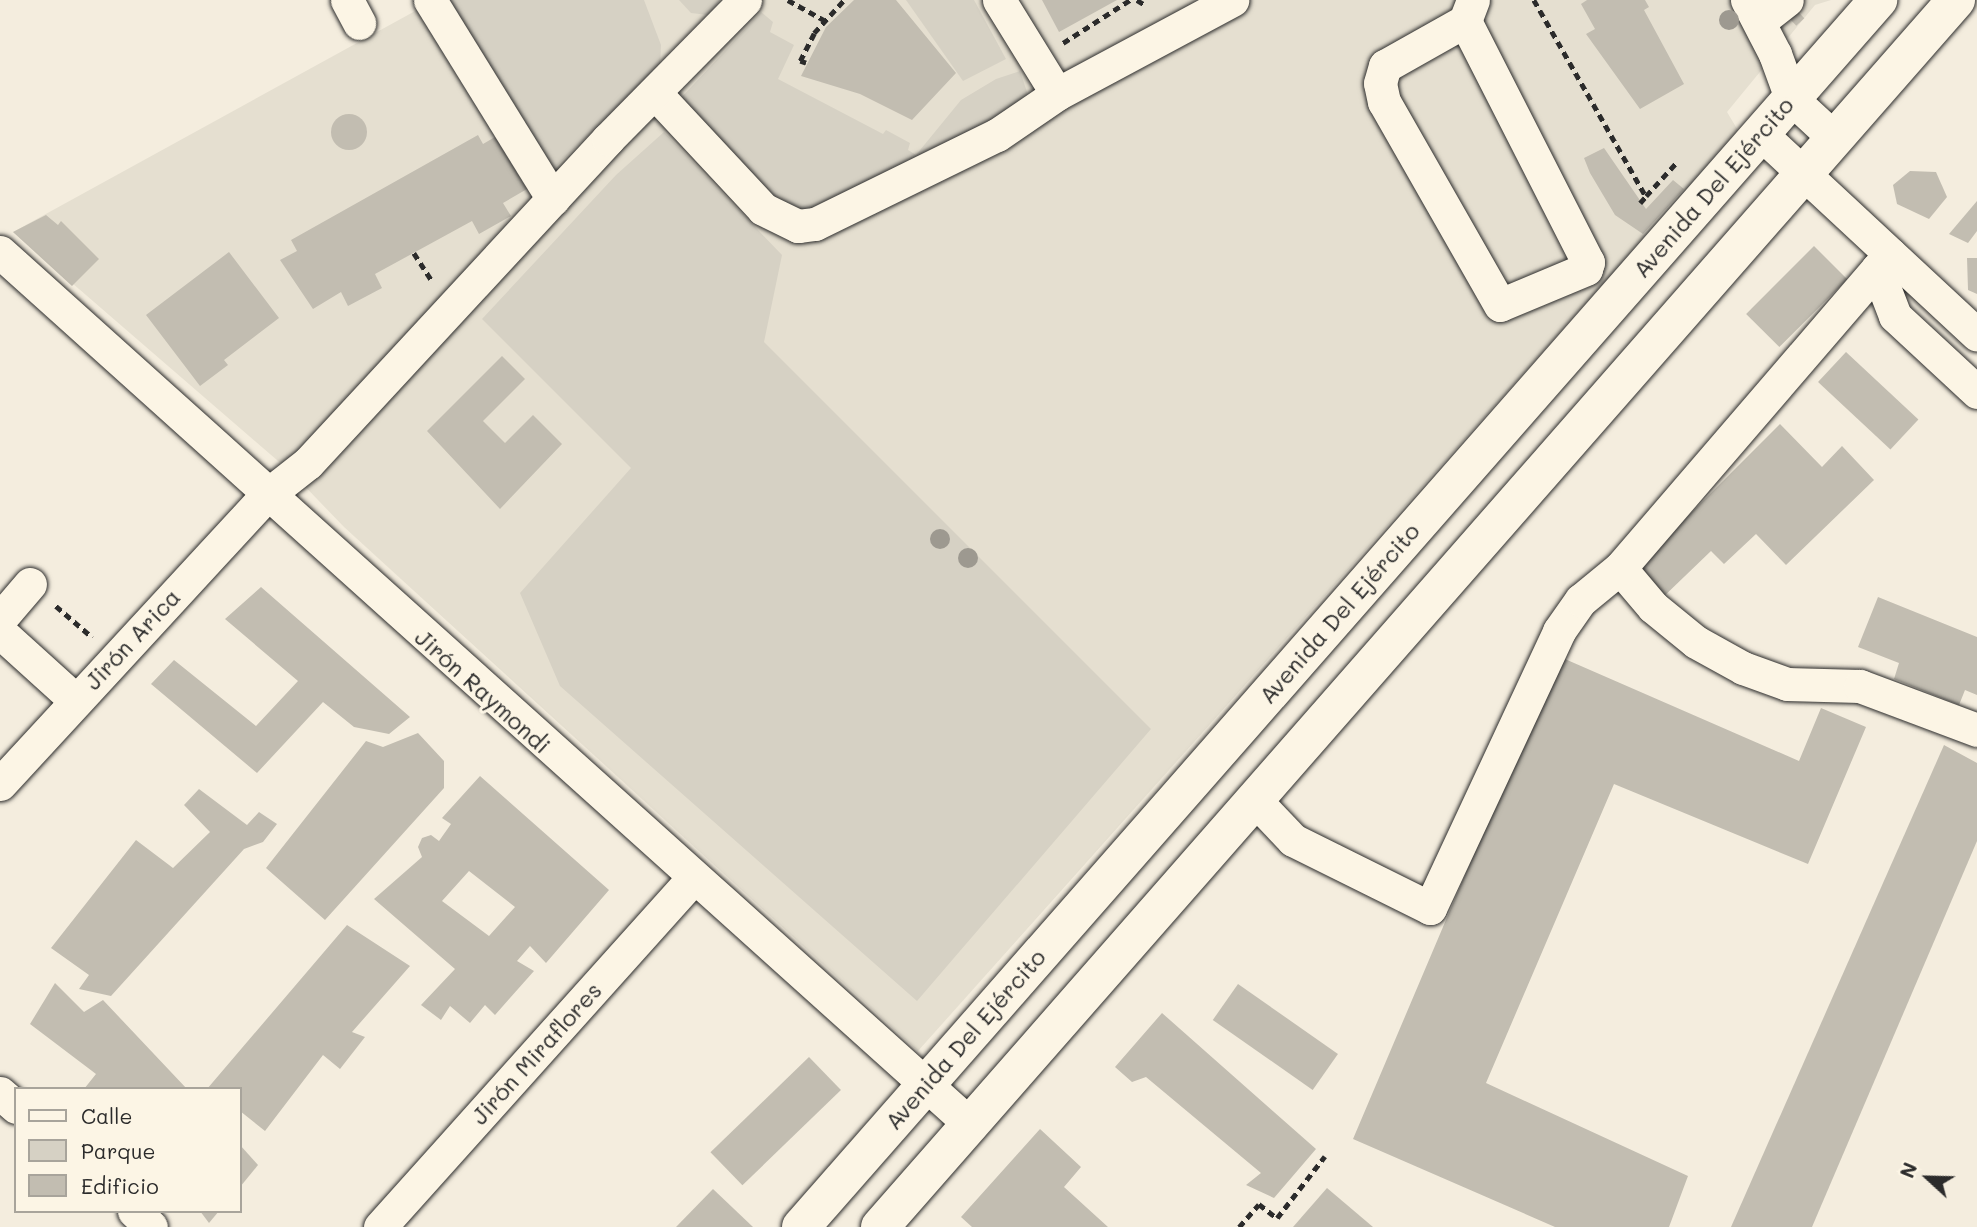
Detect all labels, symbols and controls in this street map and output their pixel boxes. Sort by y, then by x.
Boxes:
street label: Avenida Del Ejército [1627,91,1799,283]
street label: Avenida Del Ejército [1253,517,1425,709]
street label: Jirón Arica [78,583,186,695]
street label: Jirón Raymondi [410,623,556,759]
street label: Avenida Del Ejército [879,943,1051,1135]
street label: Jirón Miraflores [465,976,607,1130]
legend [14,1087,242,1213]
text: Calle [81,1102,133,1129]
text: Parque [81,1137,155,1164]
north arrow [1893,1143,1963,1213]
text: N [1894,1159,1922,1181]
text: Edificio [81,1172,159,1199]

